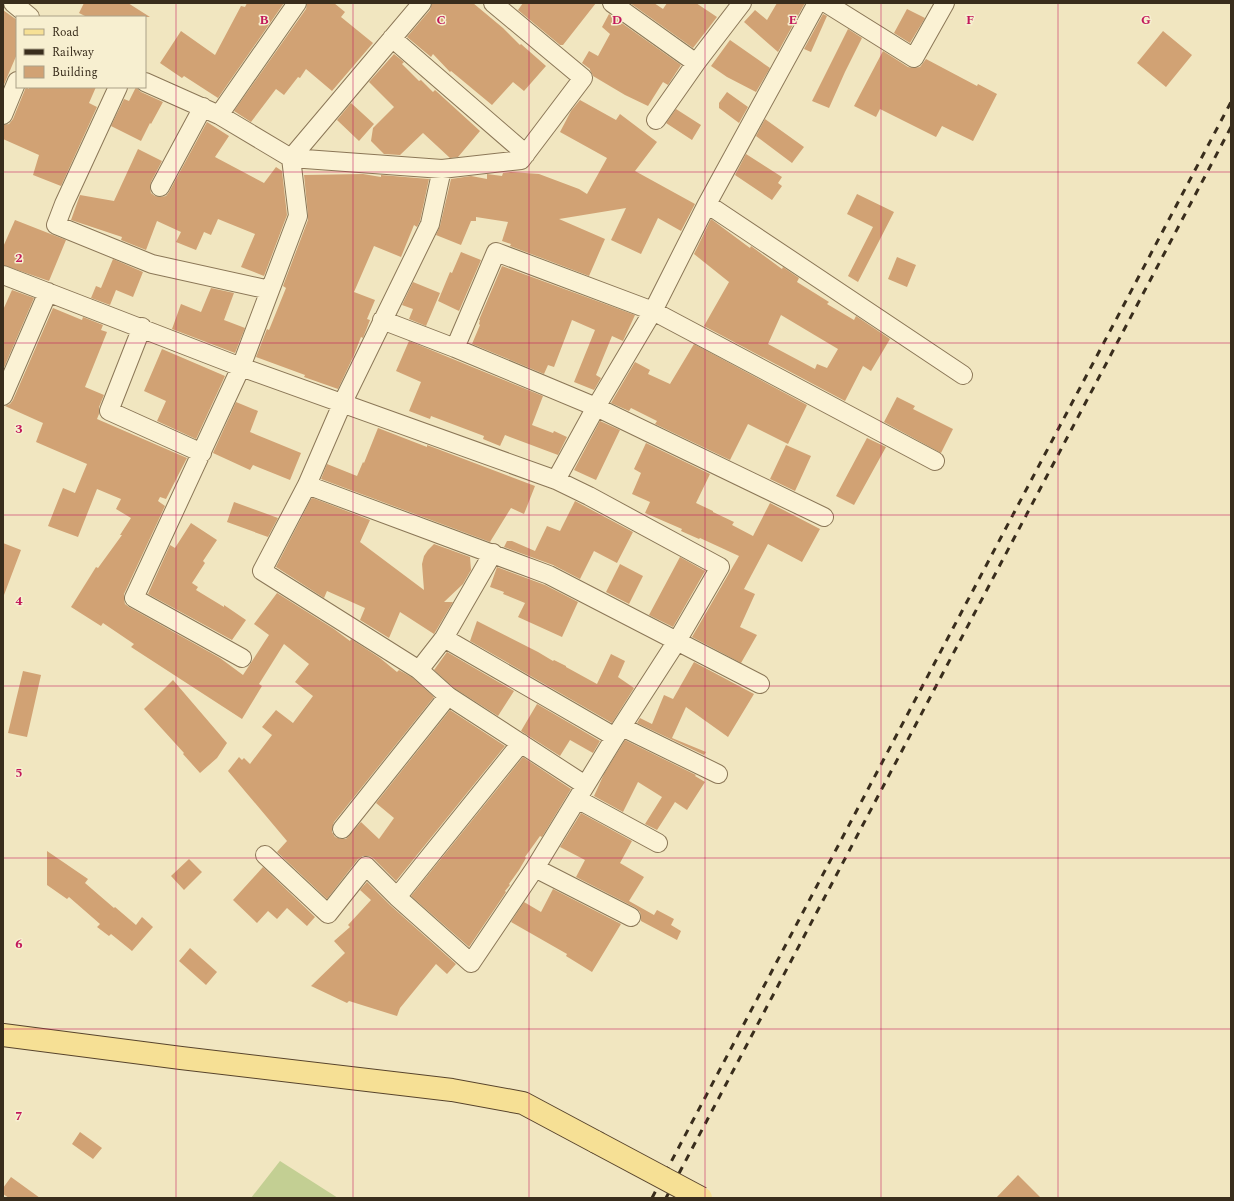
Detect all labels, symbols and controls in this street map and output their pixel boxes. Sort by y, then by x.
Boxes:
text: B [259,10,269,30]
text: C [436,10,446,30]
text: D [612,10,622,30]
text: E [789,10,798,30]
text: F [966,10,974,30]
text: G [1141,10,1151,30]
legend [16,16,146,88]
text: Road [52,23,79,42]
text: Railway [52,43,95,62]
text: Building [52,63,98,82]
text: 2 [15,248,23,268]
text: 3 [15,419,23,439]
text: 4 [15,591,23,611]
text: 5 [15,763,23,783]
text: 6 [15,934,23,954]
text: 7 [15,1106,23,1126]

